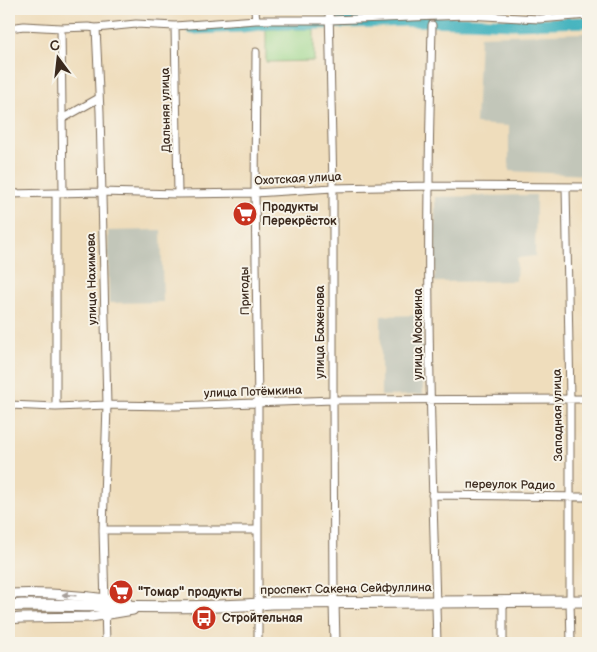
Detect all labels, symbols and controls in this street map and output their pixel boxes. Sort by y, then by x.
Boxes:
north arrow [32,32,82,82]
text: С [48,36,62,55]
street label: Дальняя улица [158,67,174,153]
street label: Охотская улица [254,169,342,189]
place label: Продукты Перекрёсток [262,200,337,229]
supermarket icon: Продукты Перекрёсток [232,201,258,227]
street label: улица Нахимова [84,233,100,325]
street label: Пригоды [237,267,253,315]
street label: улица Баженова [313,285,328,379]
street label: улица Москвина [411,288,426,380]
street label: Западная улица [550,369,566,461]
street label: улица Потёмкина [204,383,302,401]
street label: переулок Радио [465,477,555,493]
supermarket icon: "Томар" продукты [108,579,134,605]
street label: проспект Сакена Сейфуллина [260,580,432,598]
place label: "Томар" продукты [138,585,242,600]
one-way arrow [61,590,77,598]
bus stop icon: Стройтельная [191,605,217,631]
place label: Стройтельная [222,611,303,626]

